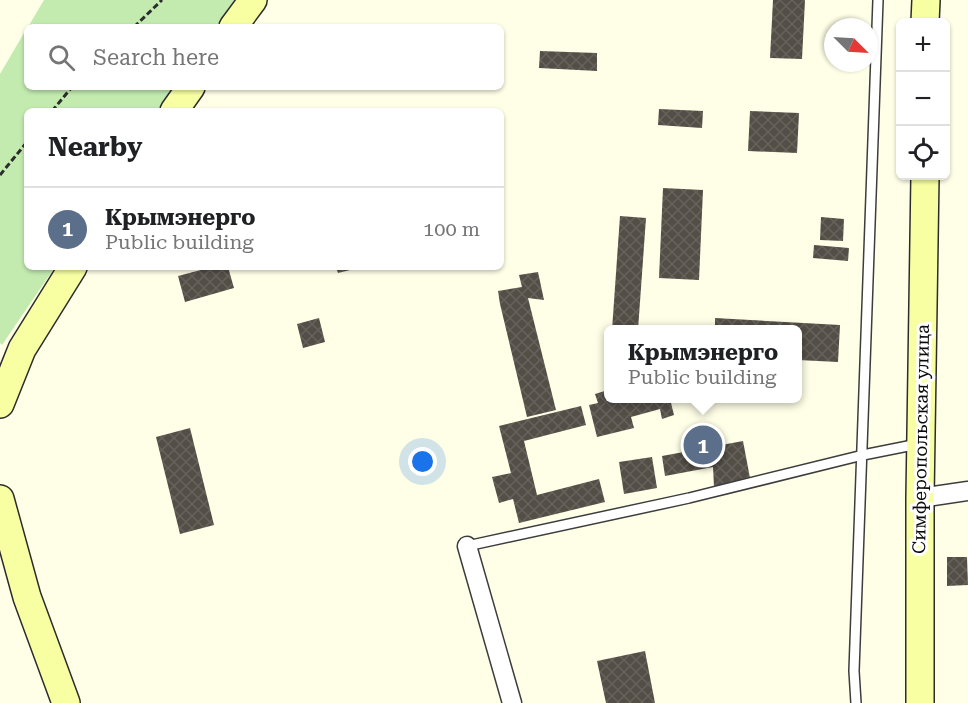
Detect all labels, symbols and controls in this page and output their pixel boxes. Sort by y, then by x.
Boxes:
north arrow [824,18,878,72]
map controls [896,18,950,180]
button: + [896,18,950,72]
search box [24,24,504,90]
icon: search [45,41,78,74]
text: Search here [93,45,219,70]
button: − [896,72,950,126]
button: locate [896,126,950,180]
text: Nearby [48,132,142,162]
text: Крымэнерго [105,205,256,230]
text: 1 [62,217,73,241]
text: 100 m [423,217,480,241]
text: Public building [105,230,254,254]
street label: Симферопольская улица [908,324,933,554]
popup [604,325,802,403]
text: Крымэнерго [628,340,778,365]
text: Public building [628,365,776,389]
pin: 1 [684,422,722,468]
your location [408,447,437,476]

